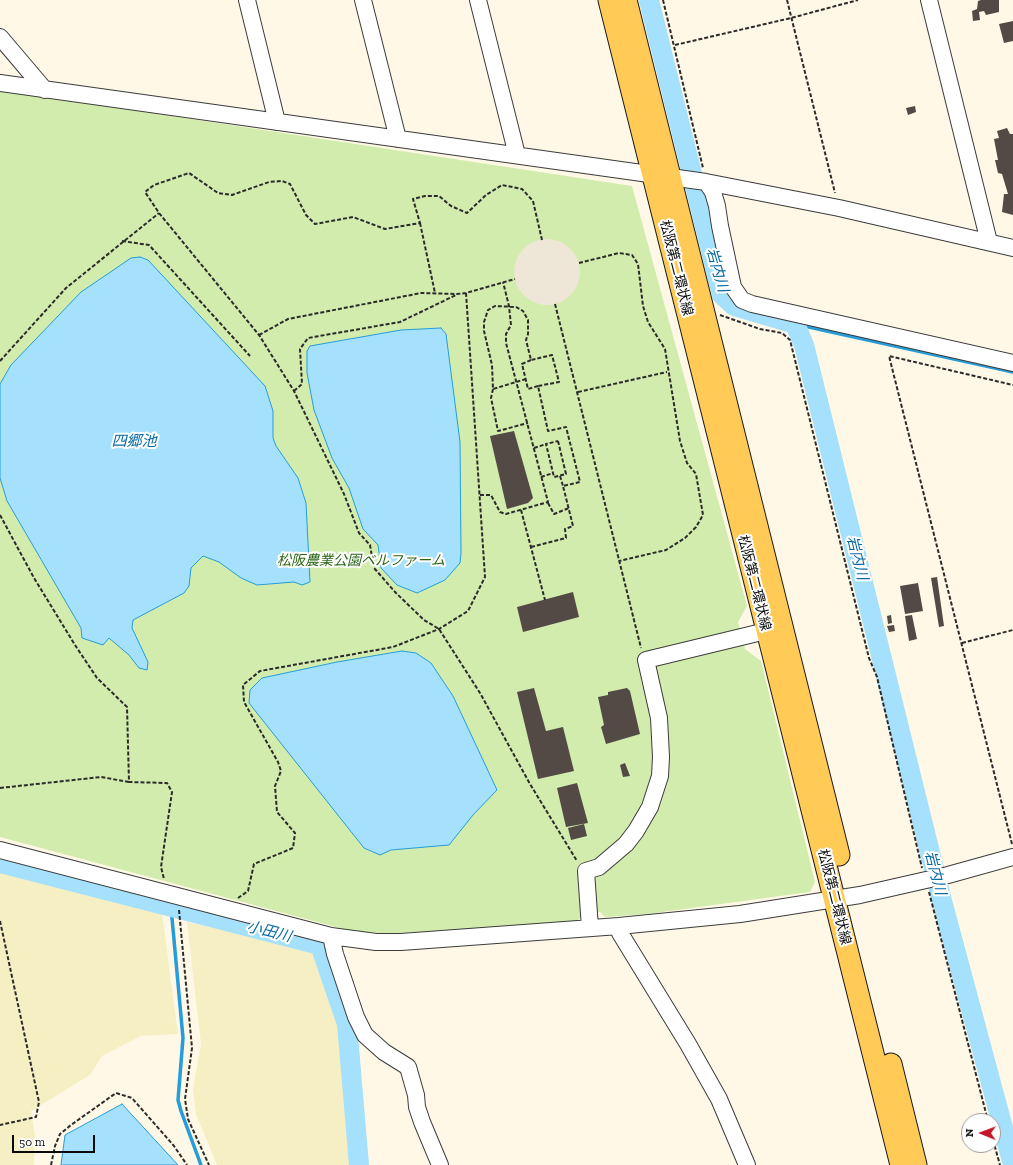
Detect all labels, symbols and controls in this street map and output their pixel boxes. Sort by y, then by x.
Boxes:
street label: 松阪第二環状線 [656,218,696,318]
water label: 岩内川 [702,246,732,294]
water label: 四郷池 [112,433,156,451]
street label: 松阪第二環状線 [734,533,774,633]
water label: 岩内川 [843,534,871,582]
park label: 松阪農業公園ベルファーム [277,553,445,569]
street label: 松阪第二環状線 [814,847,854,947]
water label: 岩内川 [921,849,949,897]
water label: 小田川 [245,918,293,946]
north arrow [961,1113,1001,1153]
scale bar [14,1127,97,1153]
text: N [963,1128,976,1137]
text: 50 m [19,1135,45,1149]

